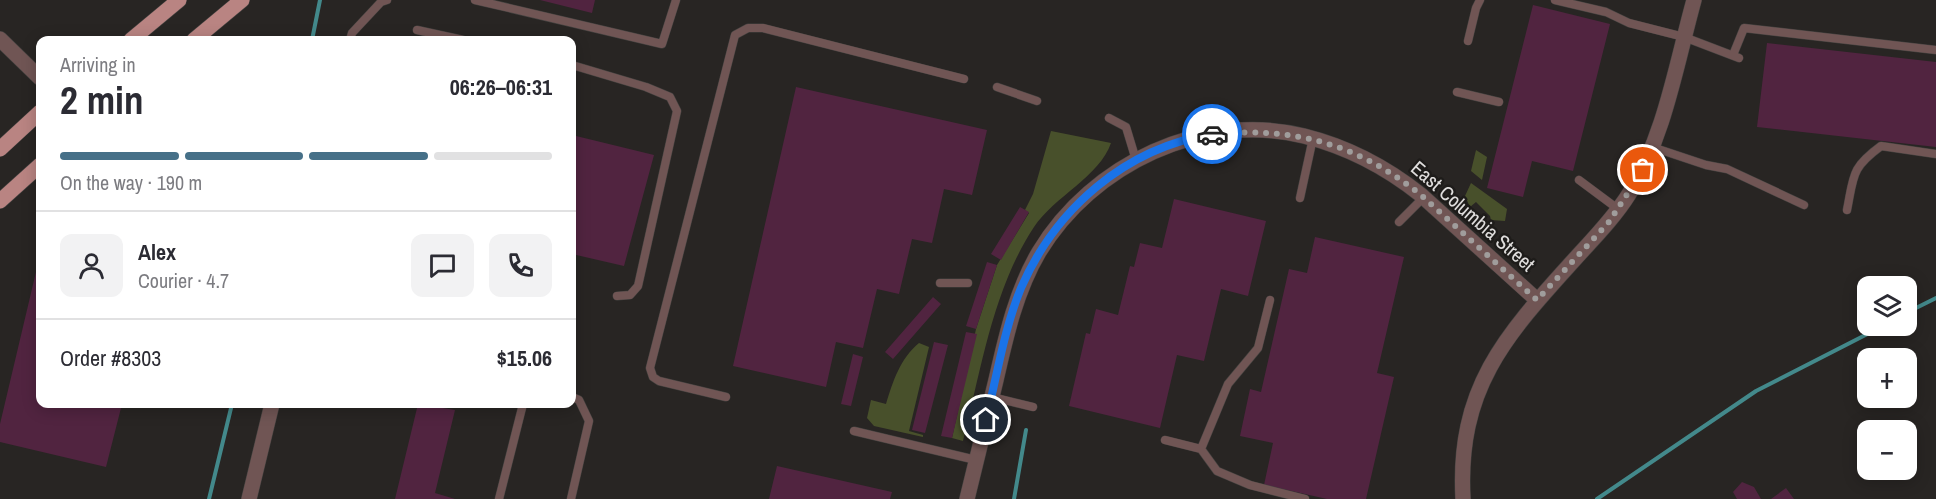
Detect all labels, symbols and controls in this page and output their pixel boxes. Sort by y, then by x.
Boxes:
text: Arriving in [60,51,136,78]
text: 06:26–06:31 [450,72,552,102]
text: 2 min [60,74,144,126]
courier [1182,104,1242,164]
icon: car [1196,118,1229,151]
pin [1617,144,1668,195]
icon: bag [1626,153,1659,186]
street label: East Columbia Street [1406,154,1541,277]
text: On the way · 190 m [60,169,202,196]
button: person [60,234,123,297]
button: chat [411,234,474,297]
button: phone [489,234,552,297]
text: Alex [138,237,176,267]
text: Courier · 4.7 [138,267,229,294]
map controls [1857,276,1917,480]
button: layers [1857,276,1917,336]
text: Order #8303 [60,343,161,373]
text: $15.06 [497,343,552,373]
button: + [1857,348,1917,408]
pin [960,394,1011,445]
icon: home [969,403,1002,436]
button: − [1857,420,1917,480]

